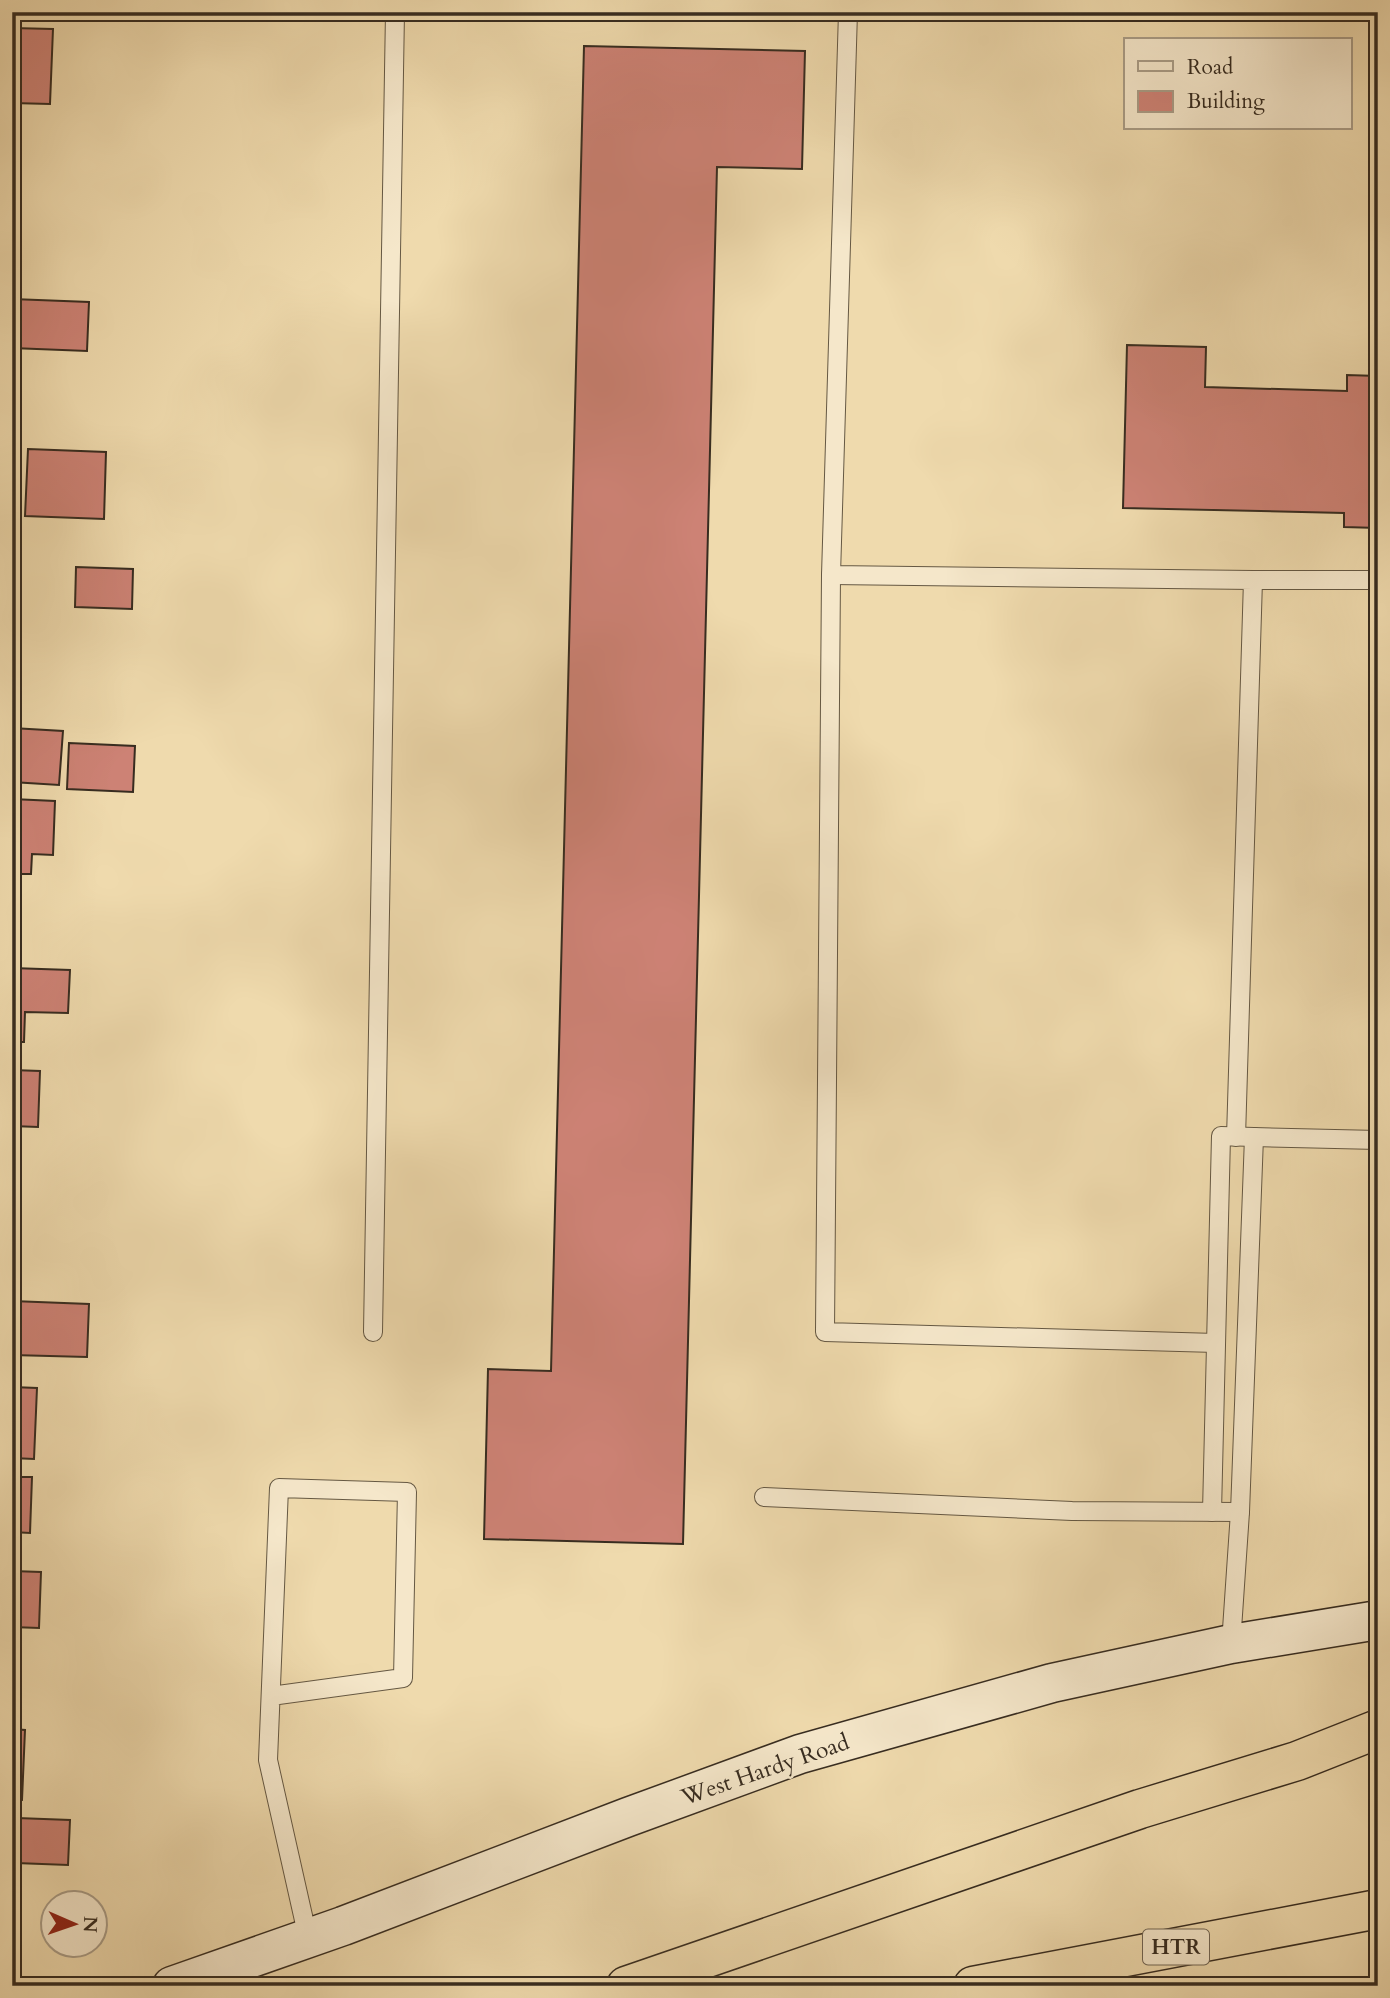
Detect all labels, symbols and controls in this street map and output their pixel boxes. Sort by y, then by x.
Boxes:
legend [1124,38,1352,130]
text: Road [1187,53,1233,82]
text: Building [1187,87,1265,116]
street label: West Hardy Road [676,1726,854,1813]
north arrow [38,1890,108,1960]
text: N [77,1916,103,1934]
road number: HTR [1143,1930,1209,1965]

